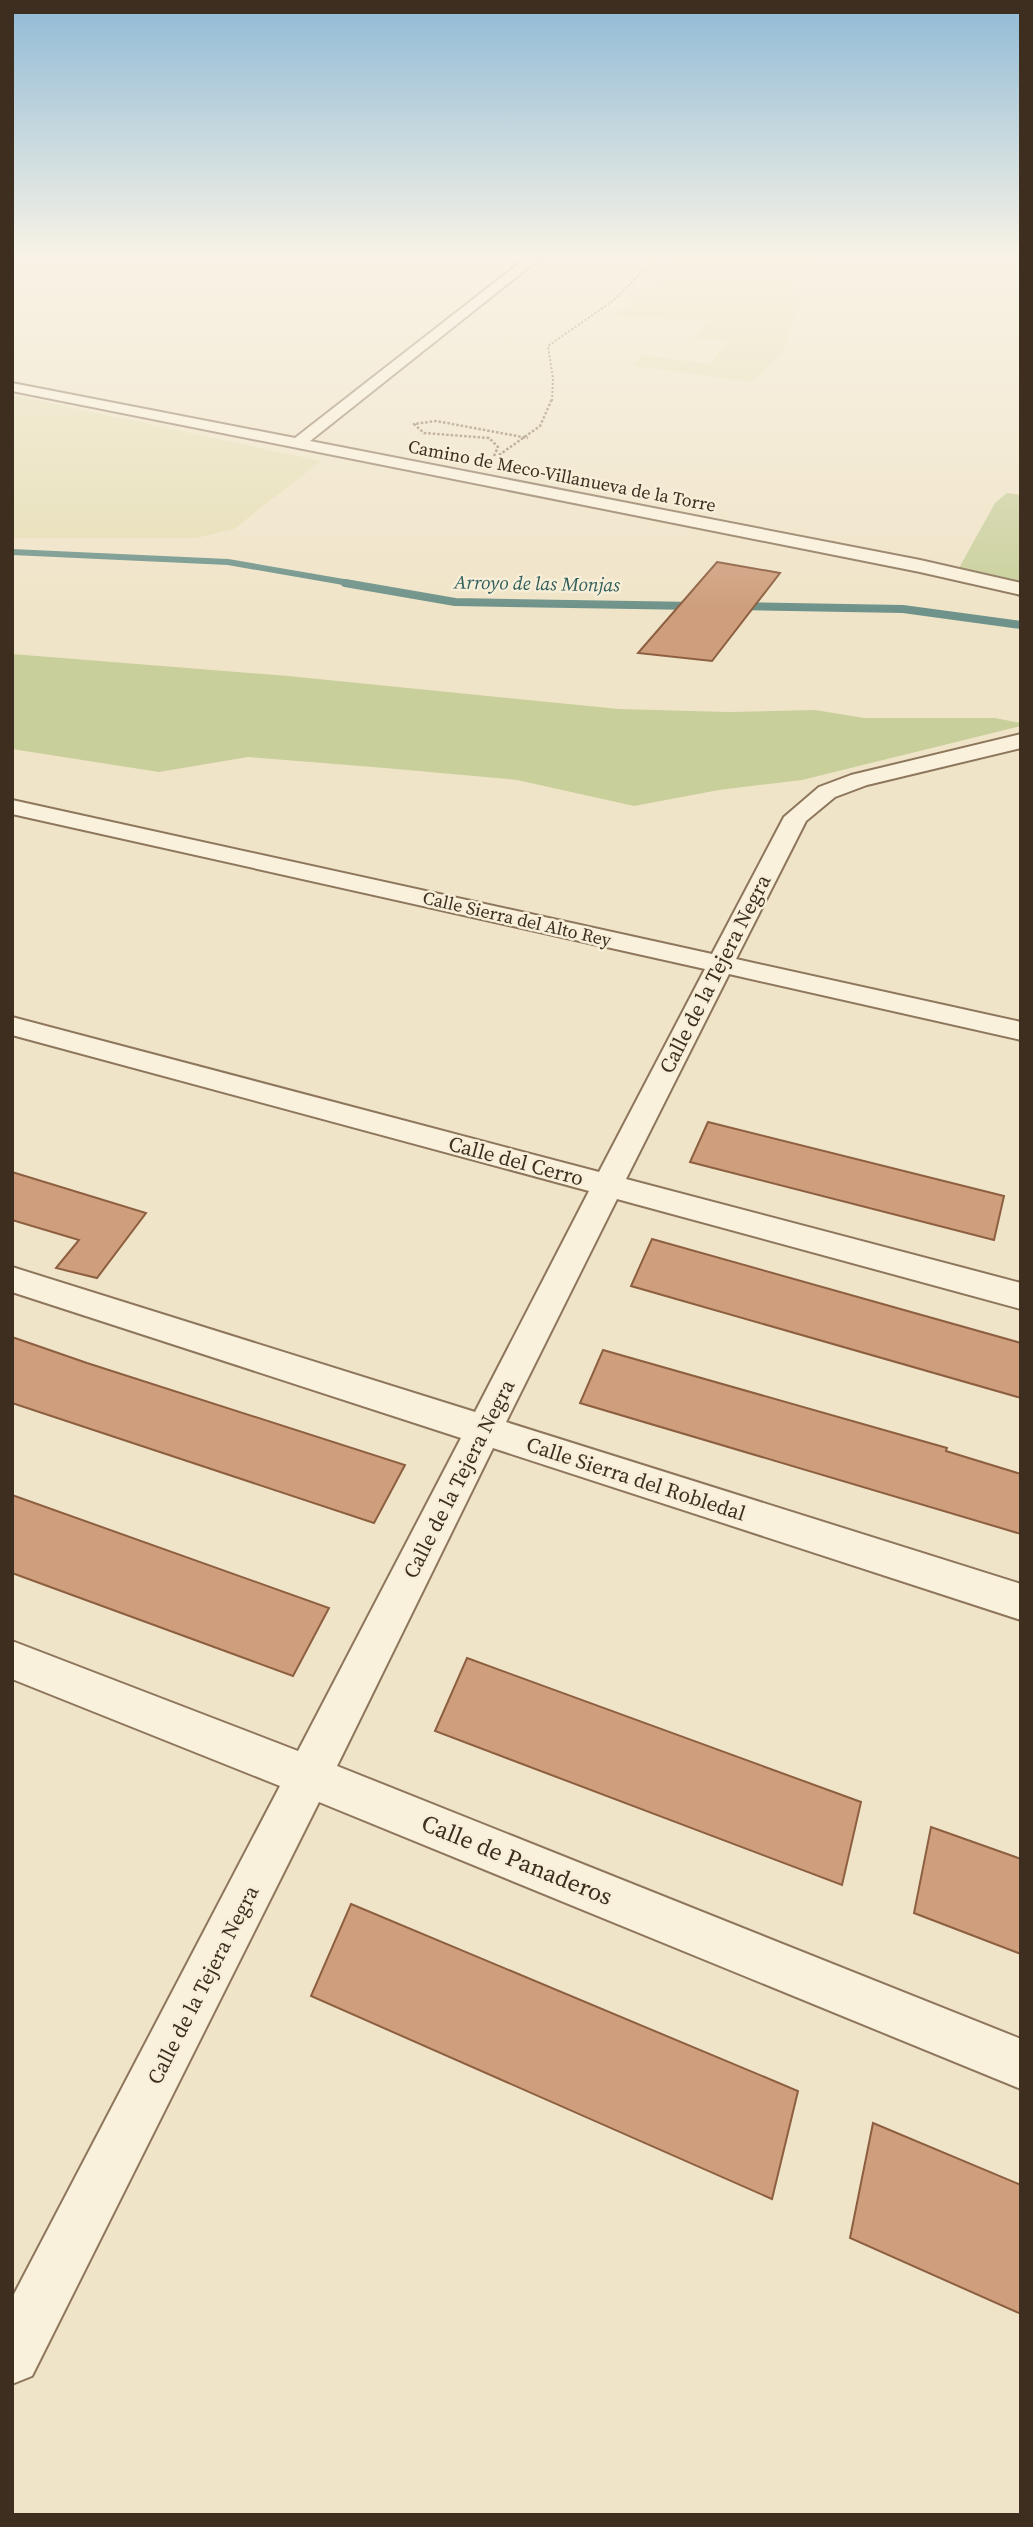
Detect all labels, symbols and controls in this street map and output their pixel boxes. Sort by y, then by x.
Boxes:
street label: Camino de Meco-Villanueva de la Torre [406,433,718,518]
water label: Arroyo de las Monjas [453,569,620,597]
street label: Calle de la Tejera Negra [652,869,777,1078]
street label: Calle Sierra del Alto Rey [421,885,614,953]
street label: Calle del Cerro [445,1129,587,1192]
street label: Calle de la Tejera Negra [396,1374,521,1583]
street label: Calle Sierra del Robledal [523,1429,749,1528]
street label: Calle de Panaderos [417,1806,618,1913]
street label: Calle de la Tejera Negra [140,1880,265,2089]

